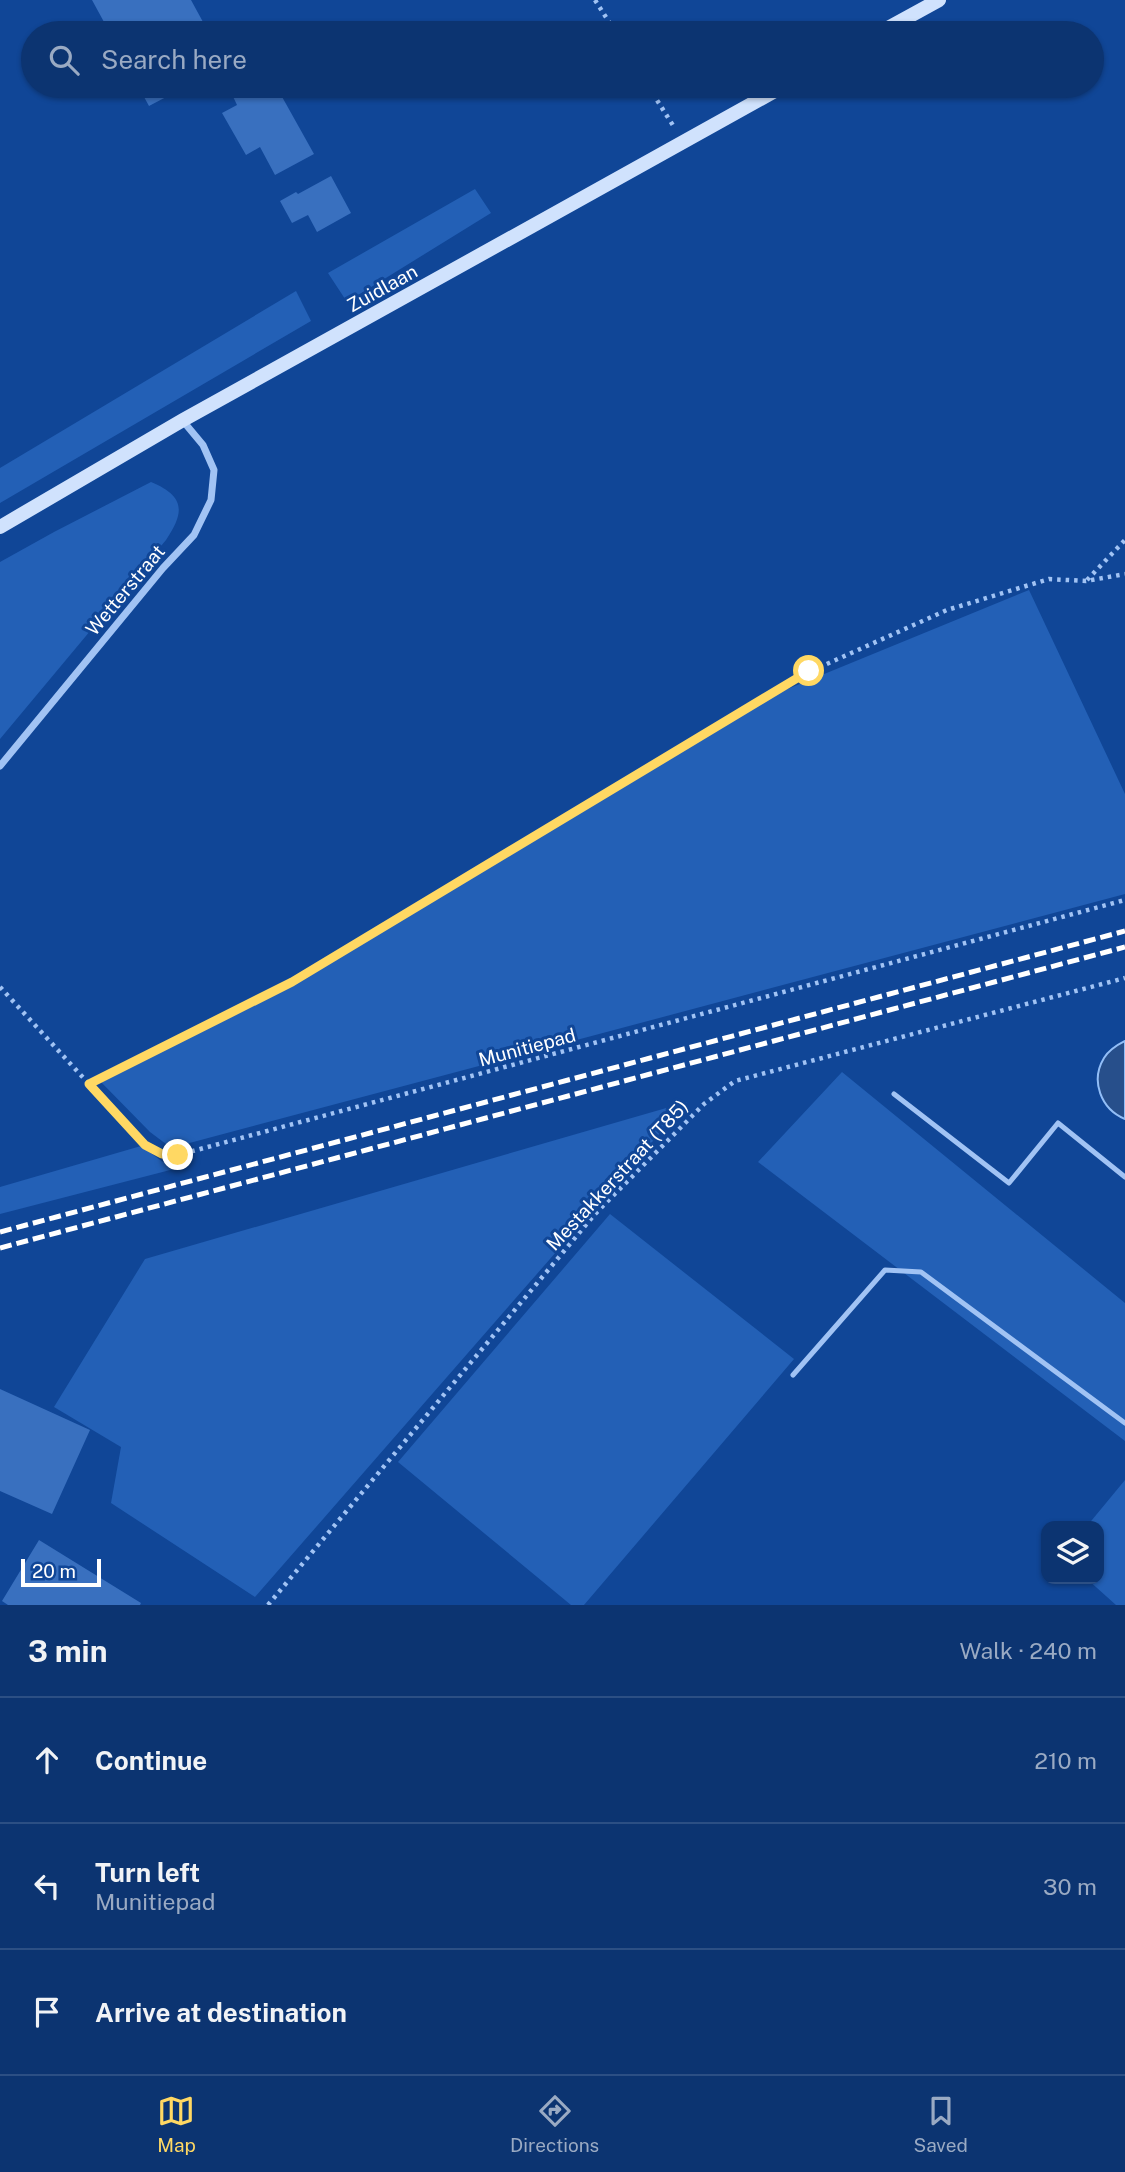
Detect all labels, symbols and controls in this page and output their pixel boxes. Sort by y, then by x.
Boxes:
search box [21,21,1104,98]
icon: search [45,41,83,79]
text: Search here [101,44,247,75]
street label: Zuidlaan [343,260,421,316]
street label: Wetterstraat [81,540,169,640]
route start [793,655,824,686]
street label: Munitiepad [476,1023,578,1071]
street label: Mestakkerstraat (T85) [542,1095,692,1255]
route end [162,1139,193,1170]
map controls [1041,1521,1104,1584]
button: layers [1041,1521,1104,1584]
scale bar [21,1556,102,1588]
text: 20 m [32,1560,76,1582]
text: 3 min [28,1633,107,1669]
text: Walk · 240 m [960,1637,1097,1664]
icon: ahead [28,1741,66,1779]
text: Continue [95,1745,207,1776]
text: 210 m [1034,1747,1097,1774]
text: Turn left [95,1857,200,1888]
icon: left [28,1867,66,1905]
text: 30 m [1043,1873,1097,1900]
text: Munitiepad [95,1888,215,1915]
icon: arrive [28,1993,66,2031]
text: Arrive at destination [95,1997,347,2028]
tab: Map [157,2092,196,2156]
tab: Directions [510,2092,599,2156]
tab: Saved [914,2092,968,2156]

